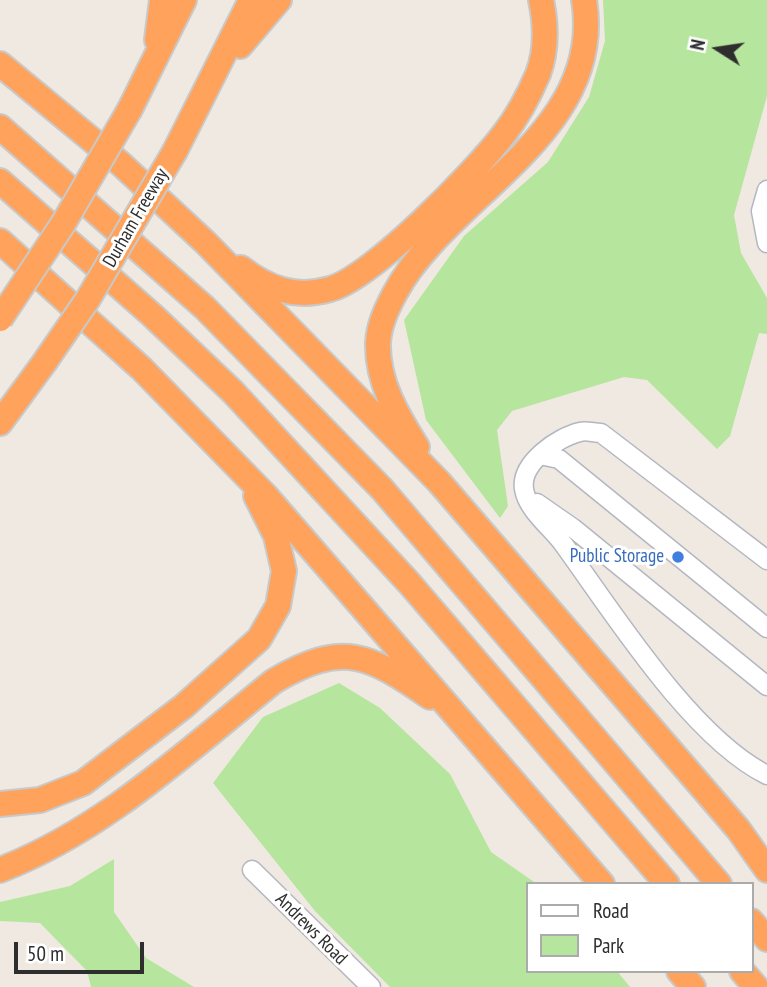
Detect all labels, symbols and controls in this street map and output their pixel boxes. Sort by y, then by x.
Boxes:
north arrow [683,14,753,84]
text: N [685,37,710,52]
street label: Durham Freeway [99,165,173,271]
place label: Public Storage [570,546,664,568]
marker: Public Storage [670,549,686,565]
legend [526,882,753,973]
street label: Andrews Road [270,888,352,970]
text: Road [593,897,629,924]
scale bar [18,928,147,972]
text: Park [593,932,624,959]
text: 50 m [27,940,64,967]

